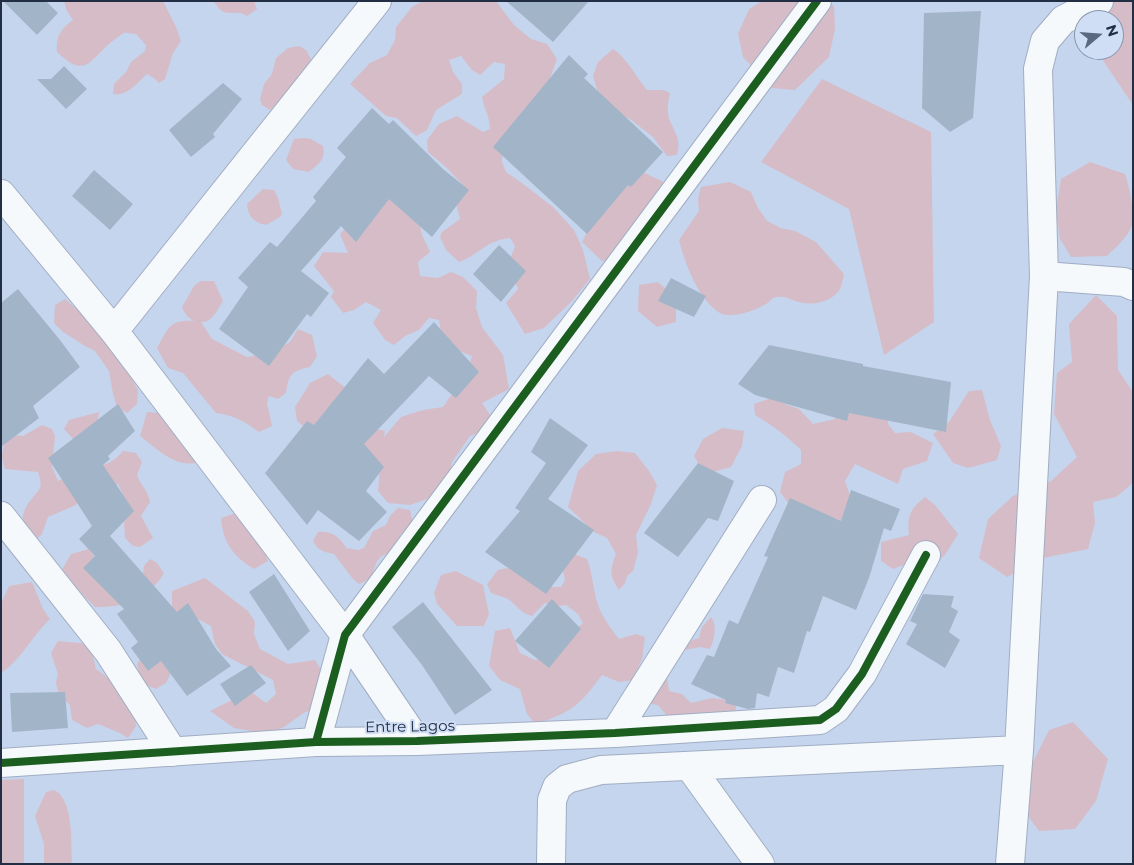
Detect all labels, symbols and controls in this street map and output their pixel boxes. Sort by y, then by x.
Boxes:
north arrow [1074,10,1124,60]
text: N [1102,23,1123,39]
street label: Entre Lagos [365,717,455,737]

